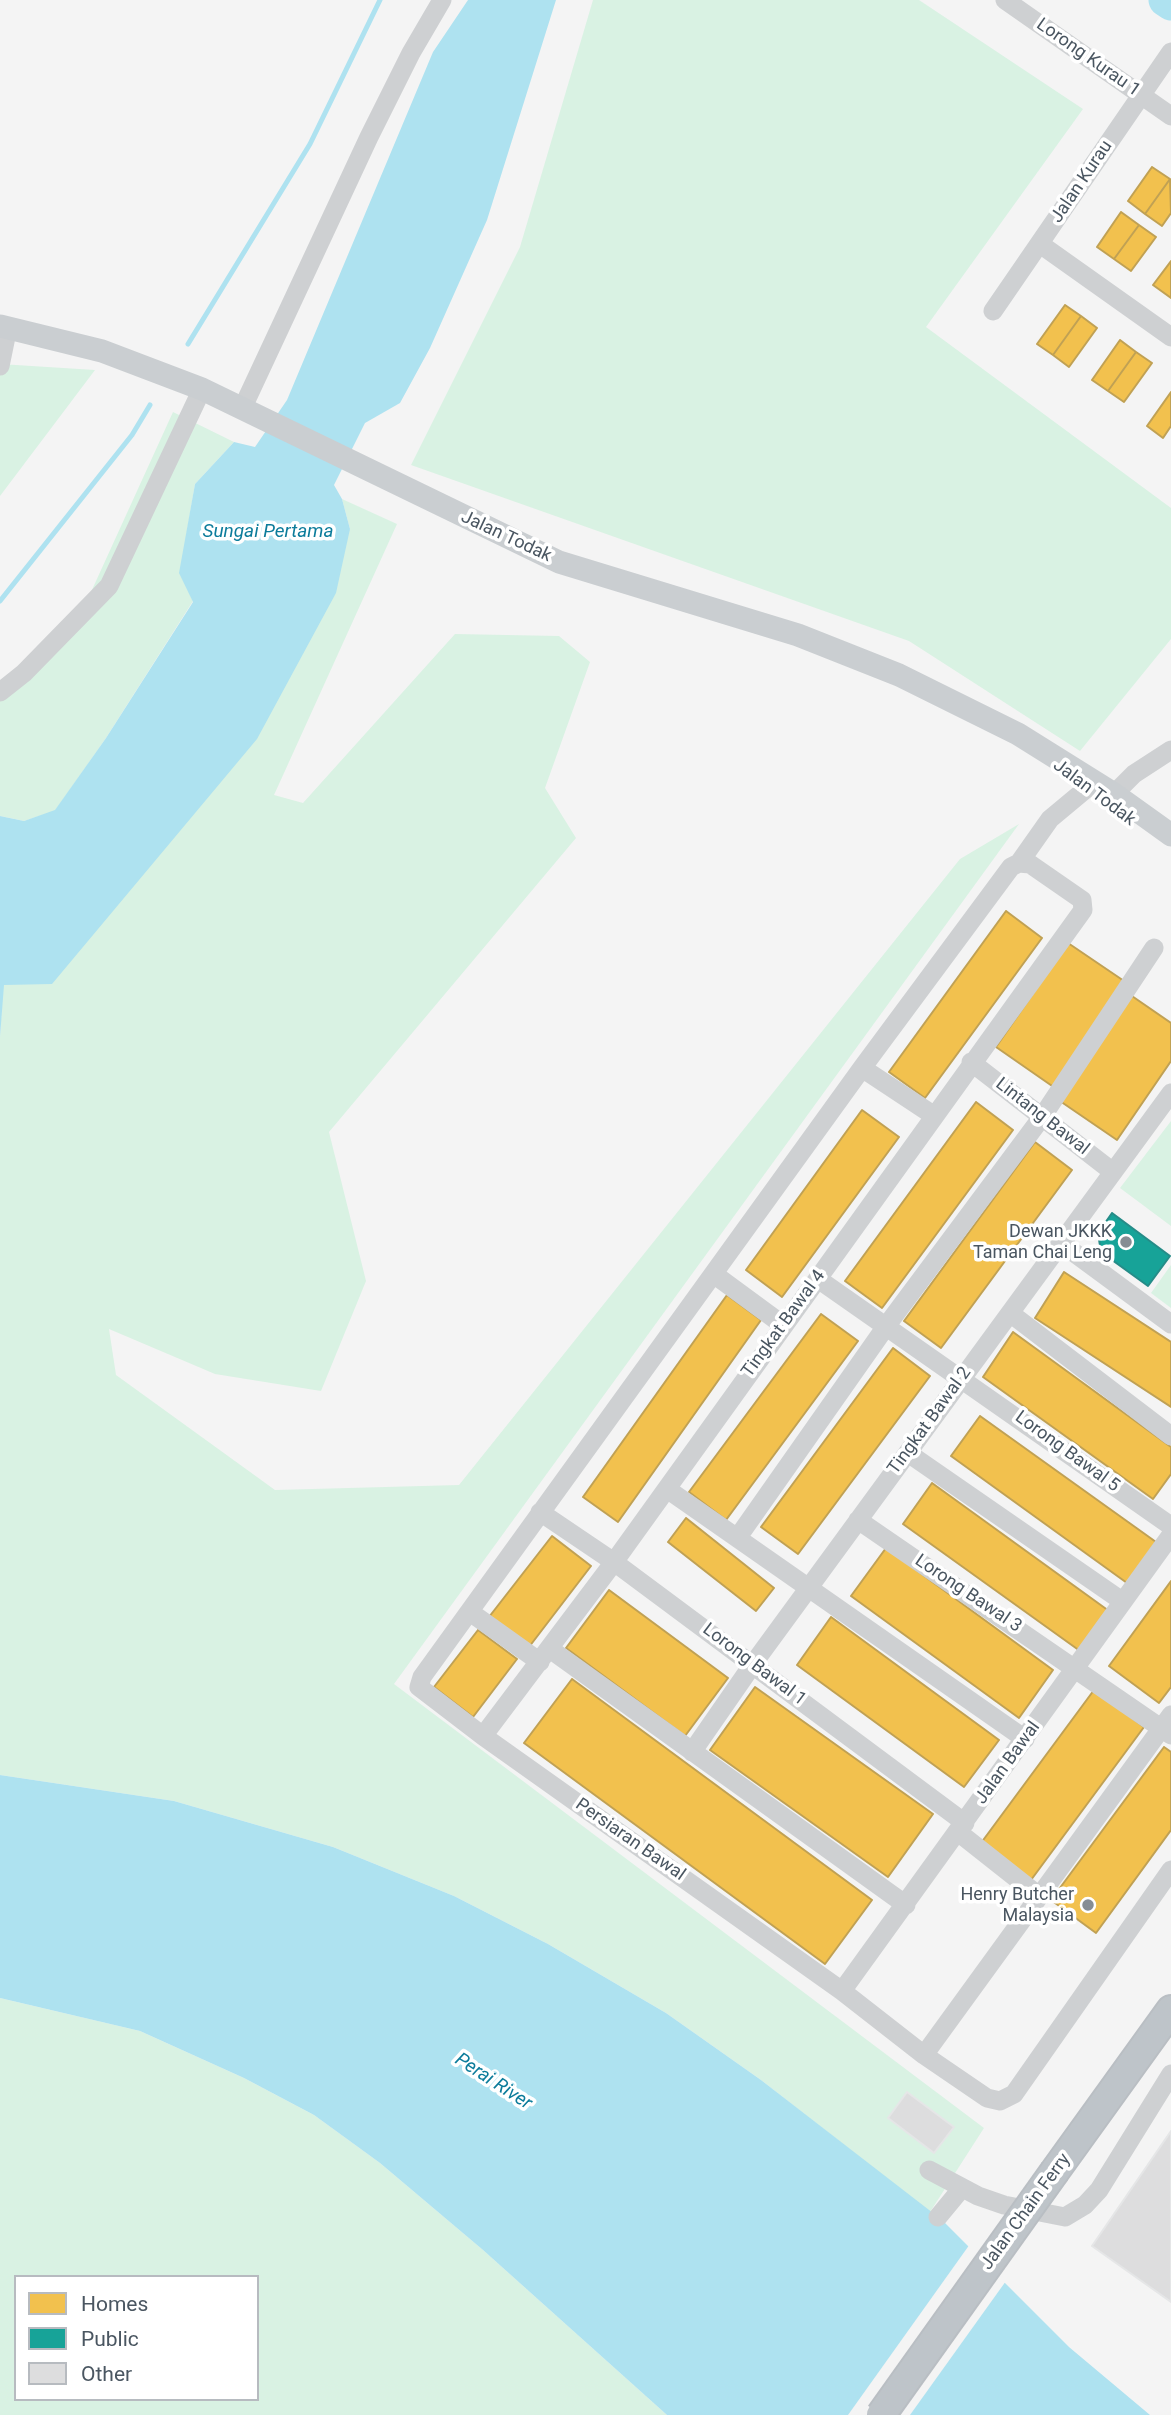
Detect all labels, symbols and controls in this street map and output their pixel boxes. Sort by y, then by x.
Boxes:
street label: Lorong Kurau 1 [1032,14,1144,102]
street label: Jalan Kurau [1047,137,1117,227]
street label: Jalan Todak [457,507,555,567]
water label: Sungai Pertama [202,521,334,543]
street label: Jalan Todak [1049,755,1139,831]
street label: Lintang Bawal [991,1074,1093,1160]
place label: Dewan JKKK Taman Chai Leng [973,1221,1112,1264]
marker: Dewan JKKK Taman Chai Leng [1118,1234,1134,1250]
street label: Tingkat Bawal 4 [738,1266,830,1382]
street label: Tingkat Bawal 2 [884,1363,976,1479]
street label: Lorong Bawal 5 [1011,1407,1123,1497]
street label: Lorong Bawal 3 [911,1550,1025,1638]
street label: Lorong Bawal 1 [698,1619,810,1711]
street label: Jalan Bawal [971,1717,1045,1809]
street label: Persiaran Bawal [571,1794,689,1886]
place label: Henry Butcher Malaysia [960,1884,1074,1926]
marker: Henry Butcher Malaysia [1080,1897,1096,1913]
water label: Perai River [450,2049,536,2115]
street label: Jalan Chain Ferry [977,2150,1075,2274]
legend [14,2275,259,2401]
text: Homes [81,2292,148,2316]
text: Public [81,2327,139,2351]
text: Other [81,2362,132,2386]

